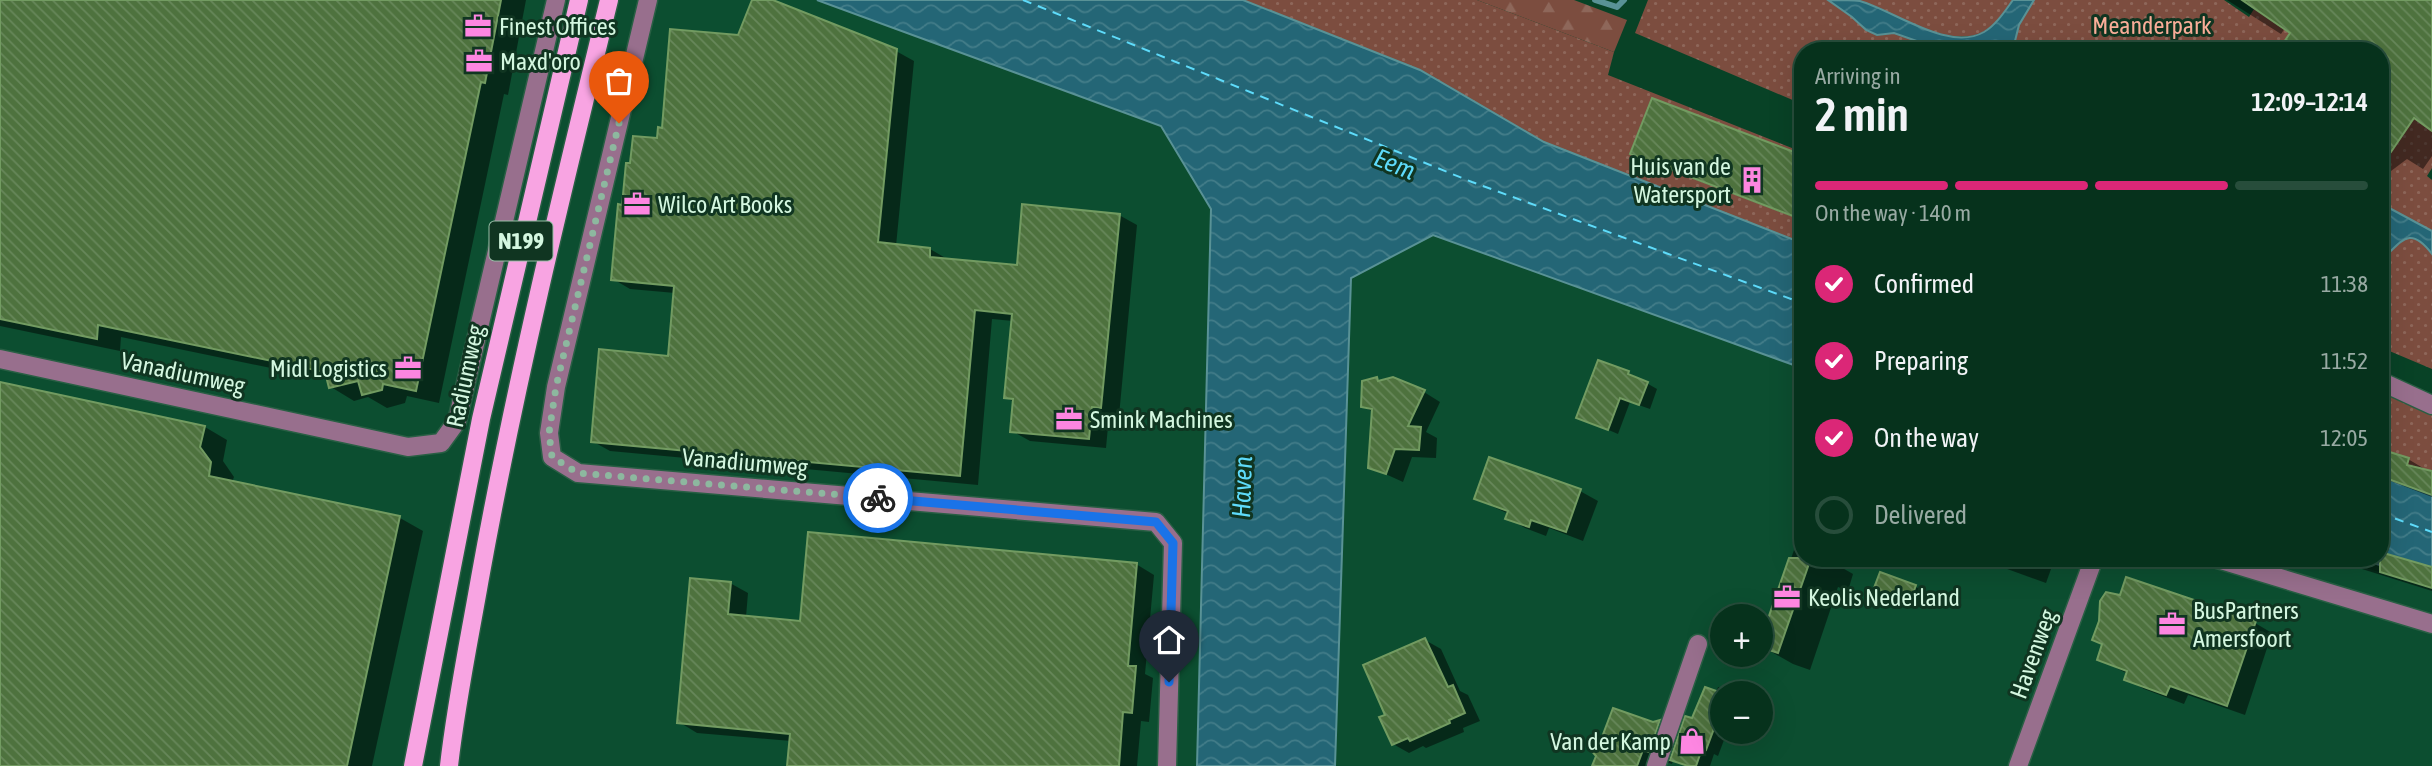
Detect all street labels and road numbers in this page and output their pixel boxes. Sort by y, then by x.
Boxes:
road number: N199 [490,222,552,260]
street label: Radiumweg [441,322,489,430]
street label: Vanadiumweg [119,347,248,399]
street label: Vanadiumweg [681,443,810,481]
street label: Havenweg [2004,605,2062,702]

